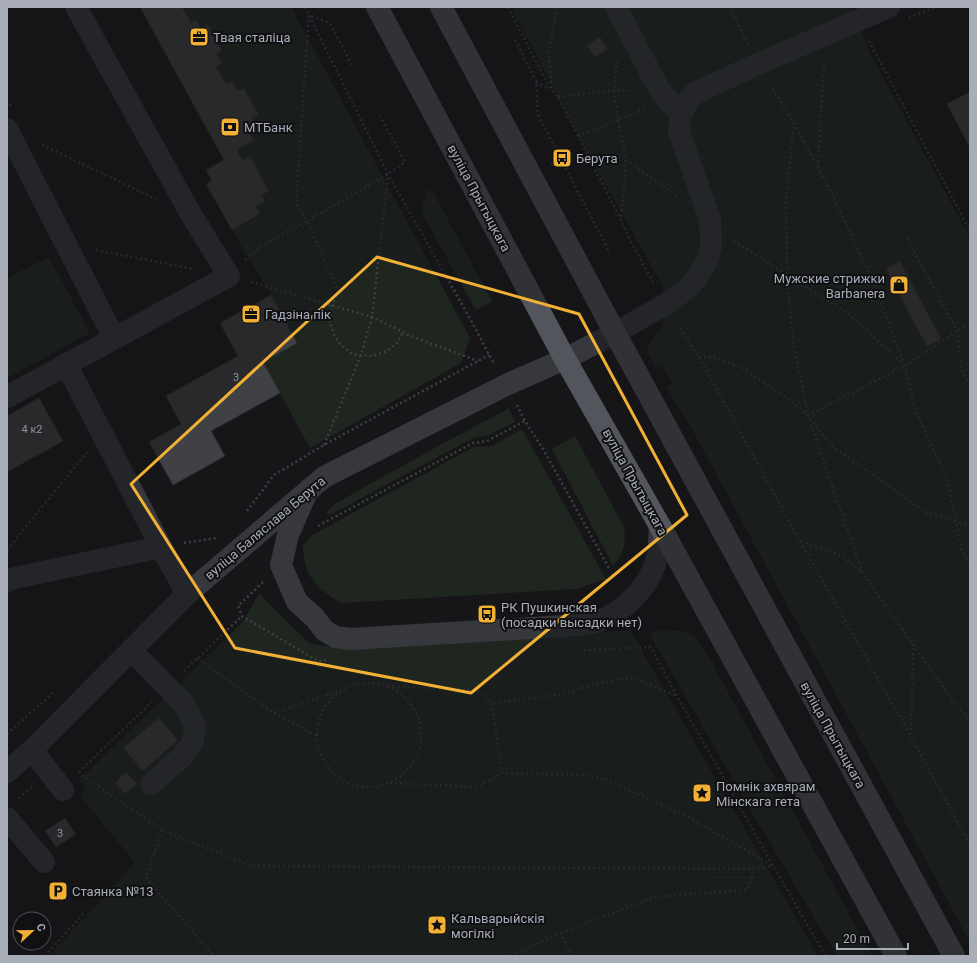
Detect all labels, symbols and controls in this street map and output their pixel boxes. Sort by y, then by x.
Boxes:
office icon: Твая сталіца [188,26,210,48]
place label: Твая сталіца [213,30,291,45]
bank icon: МТБанк [219,116,241,138]
place label: МТБанк [244,120,293,135]
street label: вуліца Прытыцкага [444,142,514,254]
bus stop icon: Берута [551,147,573,169]
place label: Берута [576,151,618,166]
place label: Мужские стрижки Barbanera [774,271,885,301]
shop icon: Мужские стрижки Barbanera [888,274,910,296]
office icon: Гадзіна пік [240,303,262,325]
place label: Гадзіна пік [265,307,331,322]
house number: 3 [233,371,239,384]
house number: 4 к2 [21,423,43,436]
street label: вуліца Прытыцкага [600,426,670,538]
street label: вуліца Баляслава Берута [202,473,328,583]
place label: РК Пушкинская (посадки высадки нет) [501,600,642,630]
bus stop icon: РК Пушкинская (посадки высадки нет) [476,603,498,625]
street label: вуліца Прытыцкага [798,679,868,791]
place label: Помнік ахвярам Мінскага гета [716,779,815,809]
place icon: Помнік ахвярам Мінскага гета [691,782,713,804]
house number: 3 [57,827,63,840]
parking icon: Стаянка №13 [47,880,69,902]
place label: Стаянка №13 [72,884,154,899]
north arrow [12,911,52,951]
place label: Кальварыйскія могілкі [451,911,545,941]
place icon: Кальварыйскія могілкі [426,914,448,936]
text: С [33,922,48,933]
scale bar [837,925,908,951]
text: 20 m [843,932,870,946]

